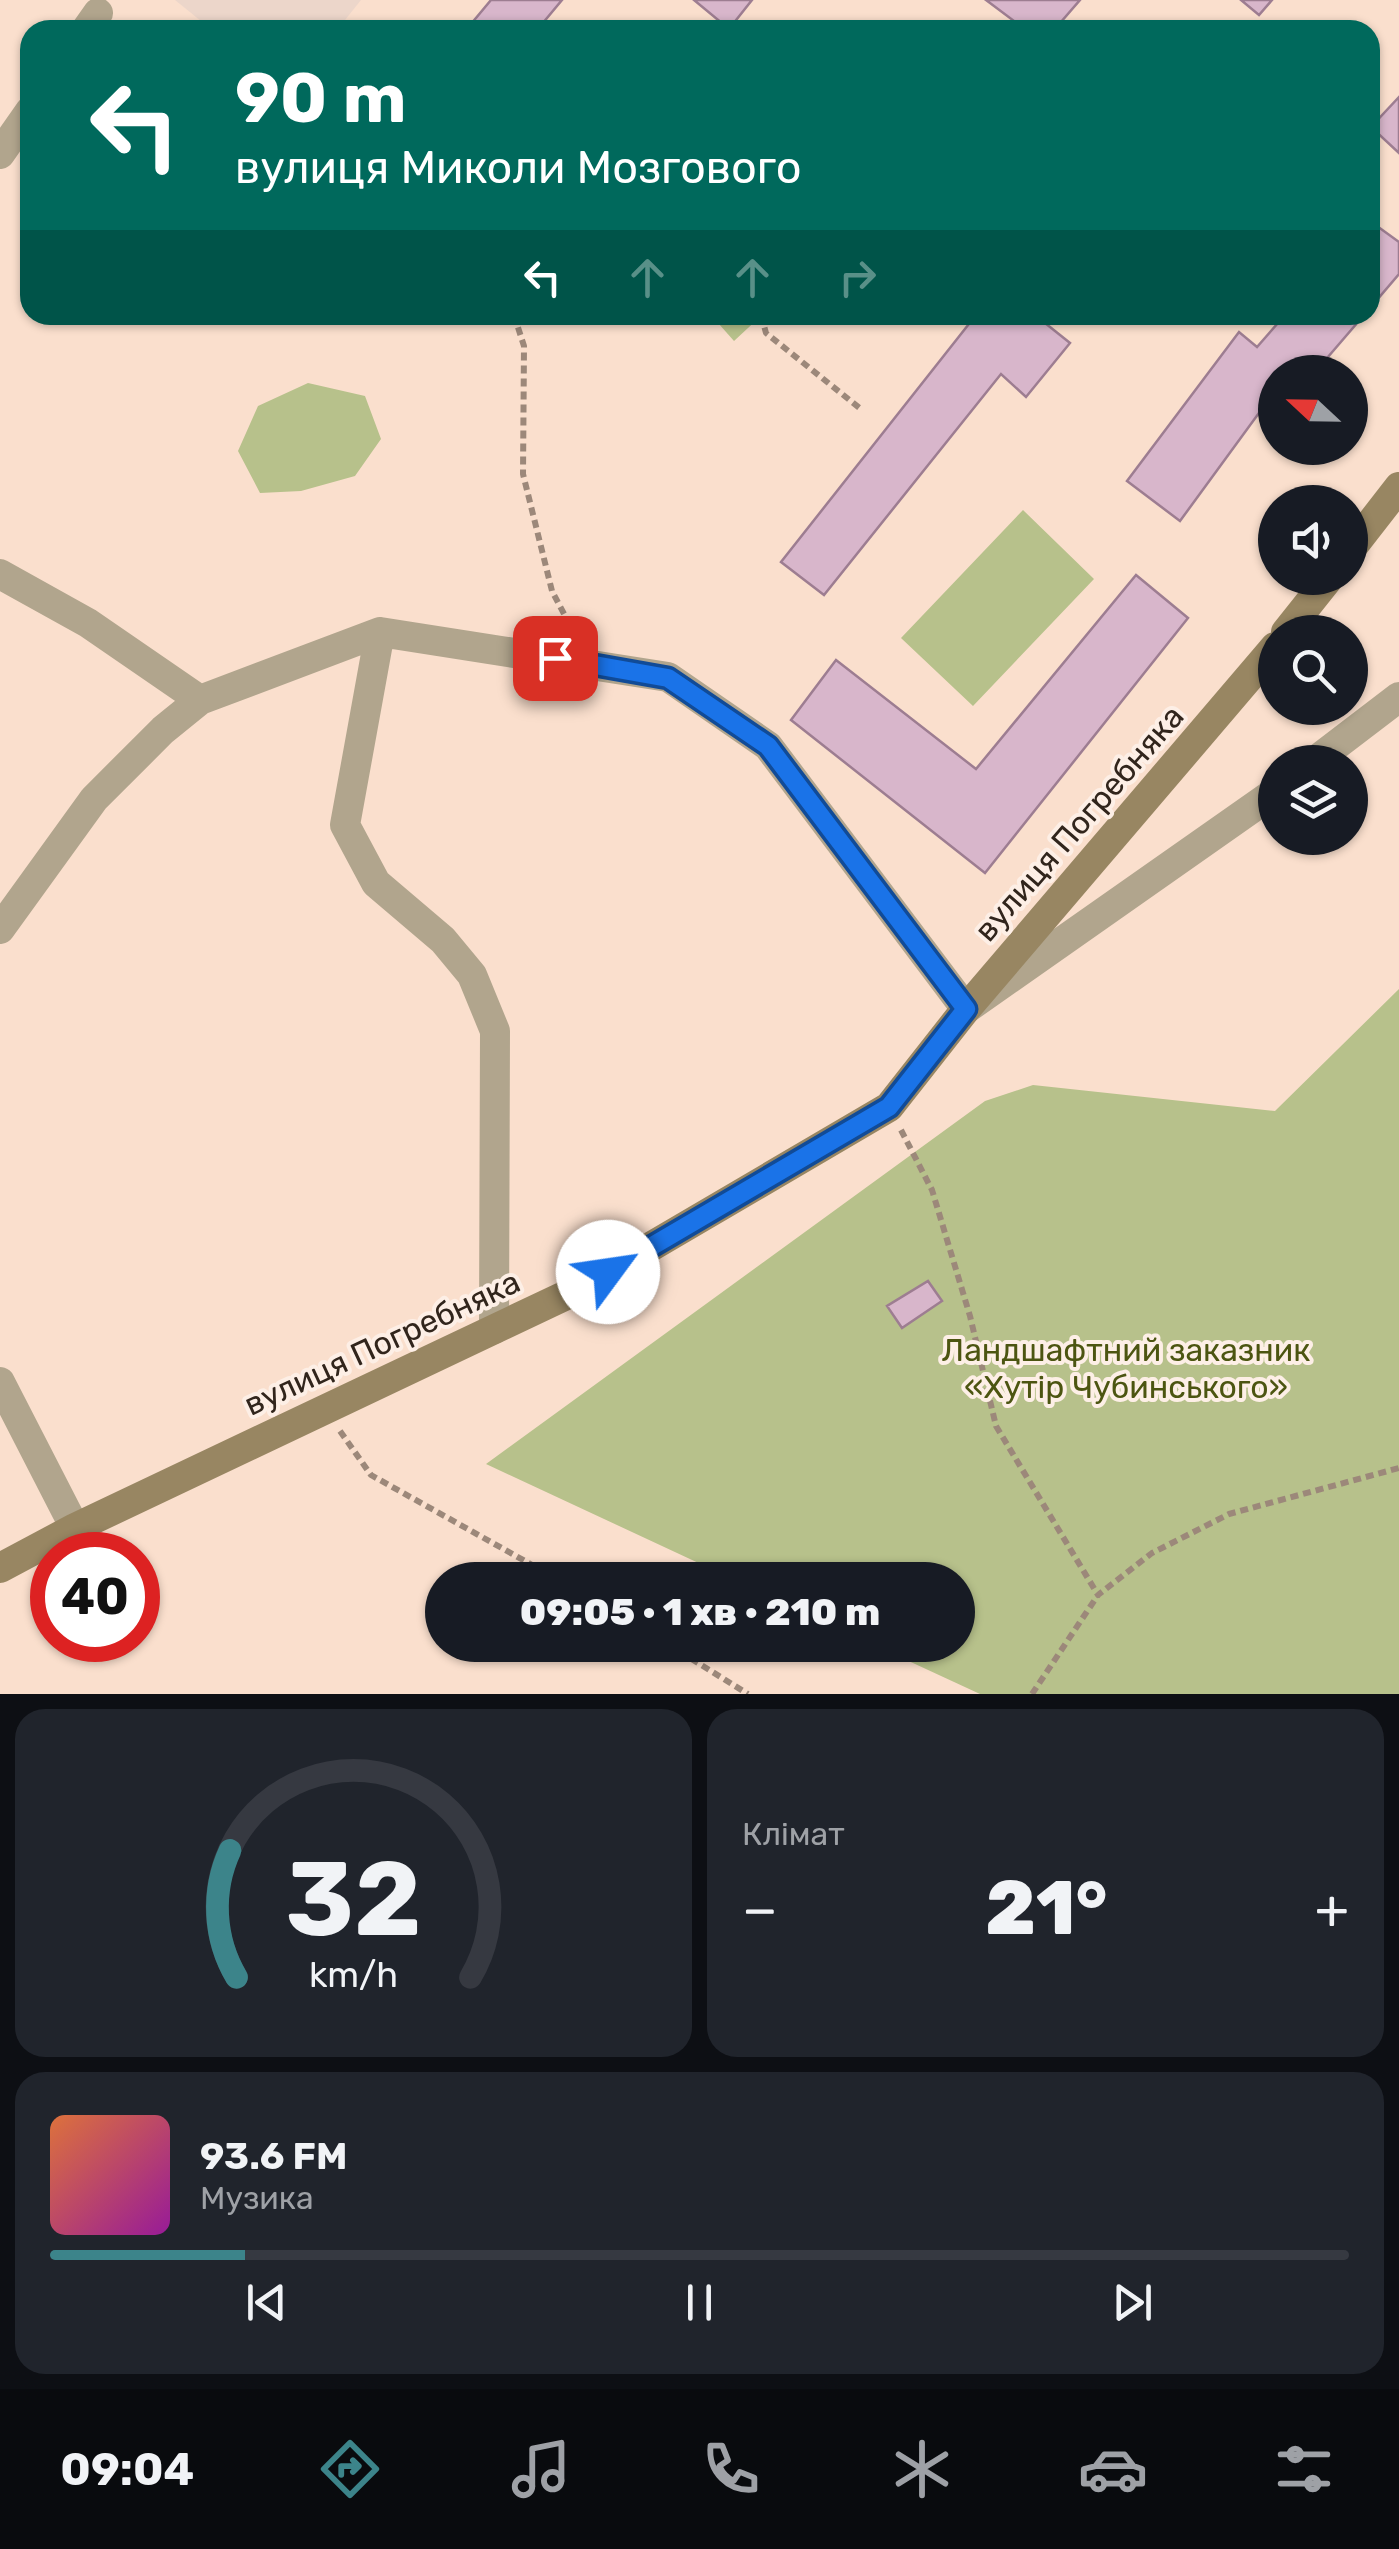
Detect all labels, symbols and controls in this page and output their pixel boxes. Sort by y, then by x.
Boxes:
text: 90 m [235,57,407,140]
icon: left [70,60,200,190]
text: вулиця Миколи Мозгового [235,141,802,194]
icon: left [515,250,570,305]
icon: ahead [620,250,675,305]
icon: ahead [725,250,780,305]
icon: right [830,250,885,305]
north arrow [1258,355,1368,465]
map controls [1258,355,1368,855]
button: sound [1258,485,1368,595]
button: search [1258,615,1368,725]
pin [513,616,598,701]
icon: arrive [528,631,583,686]
street label: вулиця Погребняка [966,697,1192,949]
button: layers [1258,745,1368,855]
position arrow [556,1220,660,1324]
street label: вулиця Погребняка [238,1262,526,1424]
park label: Ландшафтний заказник «Хутір Чубинського» [942,1331,1310,1406]
speed limit sign: 40 [30,1532,160,1662]
text: 09:05 · 1 хв · 210 m [520,1589,880,1635]
text: Клімат [742,1815,845,1853]
text: 32 [285,1838,422,1961]
text: 21° [985,1864,1107,1953]
text: − [742,1877,778,1942]
text: + [1315,1877,1349,1942]
text: km/h [309,1954,398,1996]
text: 93.6 FM [200,2133,348,2179]
text: Музика [200,2179,314,2217]
icon: previous [239,2275,294,2330]
icon: pause [672,2275,727,2330]
icon: next [1105,2275,1160,2330]
icon: directions [315,2434,385,2504]
icon: music [506,2434,576,2504]
icon: phone [696,2434,766,2504]
icon: climate [887,2434,957,2504]
icon: car [1078,2434,1148,2504]
icon: filters [1269,2434,1339,2504]
text: 09:04 [60,2443,194,2496]

